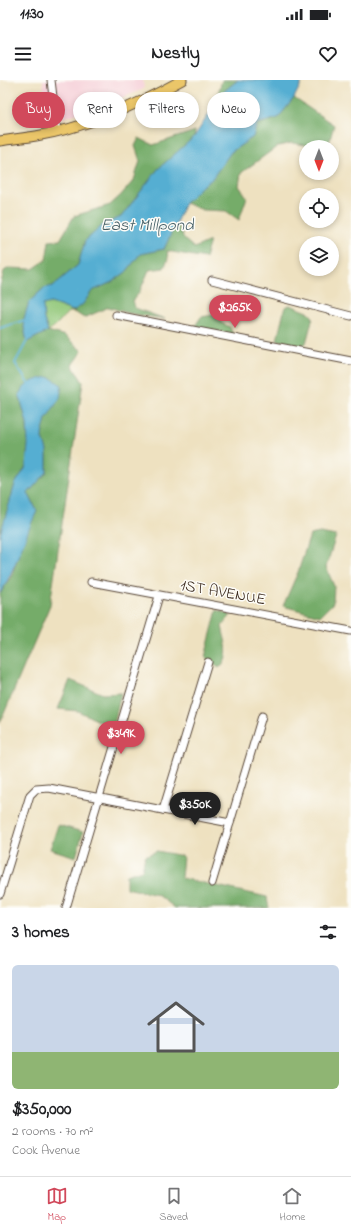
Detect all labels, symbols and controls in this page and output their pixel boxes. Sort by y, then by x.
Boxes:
text: 11:30 [20,3,44,25]
text: Nestly [151,41,200,67]
icon: menu [12,43,34,65]
icon: heart [317,43,339,65]
chip: Buy [12,92,65,128]
chip: Rent [73,92,127,128]
chip: Filters [135,92,199,128]
chip: New [207,92,260,128]
north arrow [299,140,339,180]
map controls [299,140,339,276]
button: locate [299,188,339,228]
water label: East Millpond [100,213,195,238]
button: layers [299,236,339,276]
pin: $265K [207,295,263,329]
text: $265K [218,298,252,317]
street label: 1ST AVENUE [178,574,268,612]
pin: $349K [93,721,149,755]
text: $349K [107,724,135,743]
pin: $350K [167,792,223,826]
text: $350K [179,795,211,814]
text: 3 homes [12,920,70,945]
icon: filters [317,921,339,943]
icon: home [140,991,212,1063]
text: $350,000 [12,1097,71,1122]
text: 2 rooms · 70 m² [12,1122,93,1141]
text: Cook Avenue [12,1141,80,1160]
tab: Map [46,1185,68,1225]
tab: Saved [159,1185,188,1225]
tab: Home [280,1185,305,1225]

